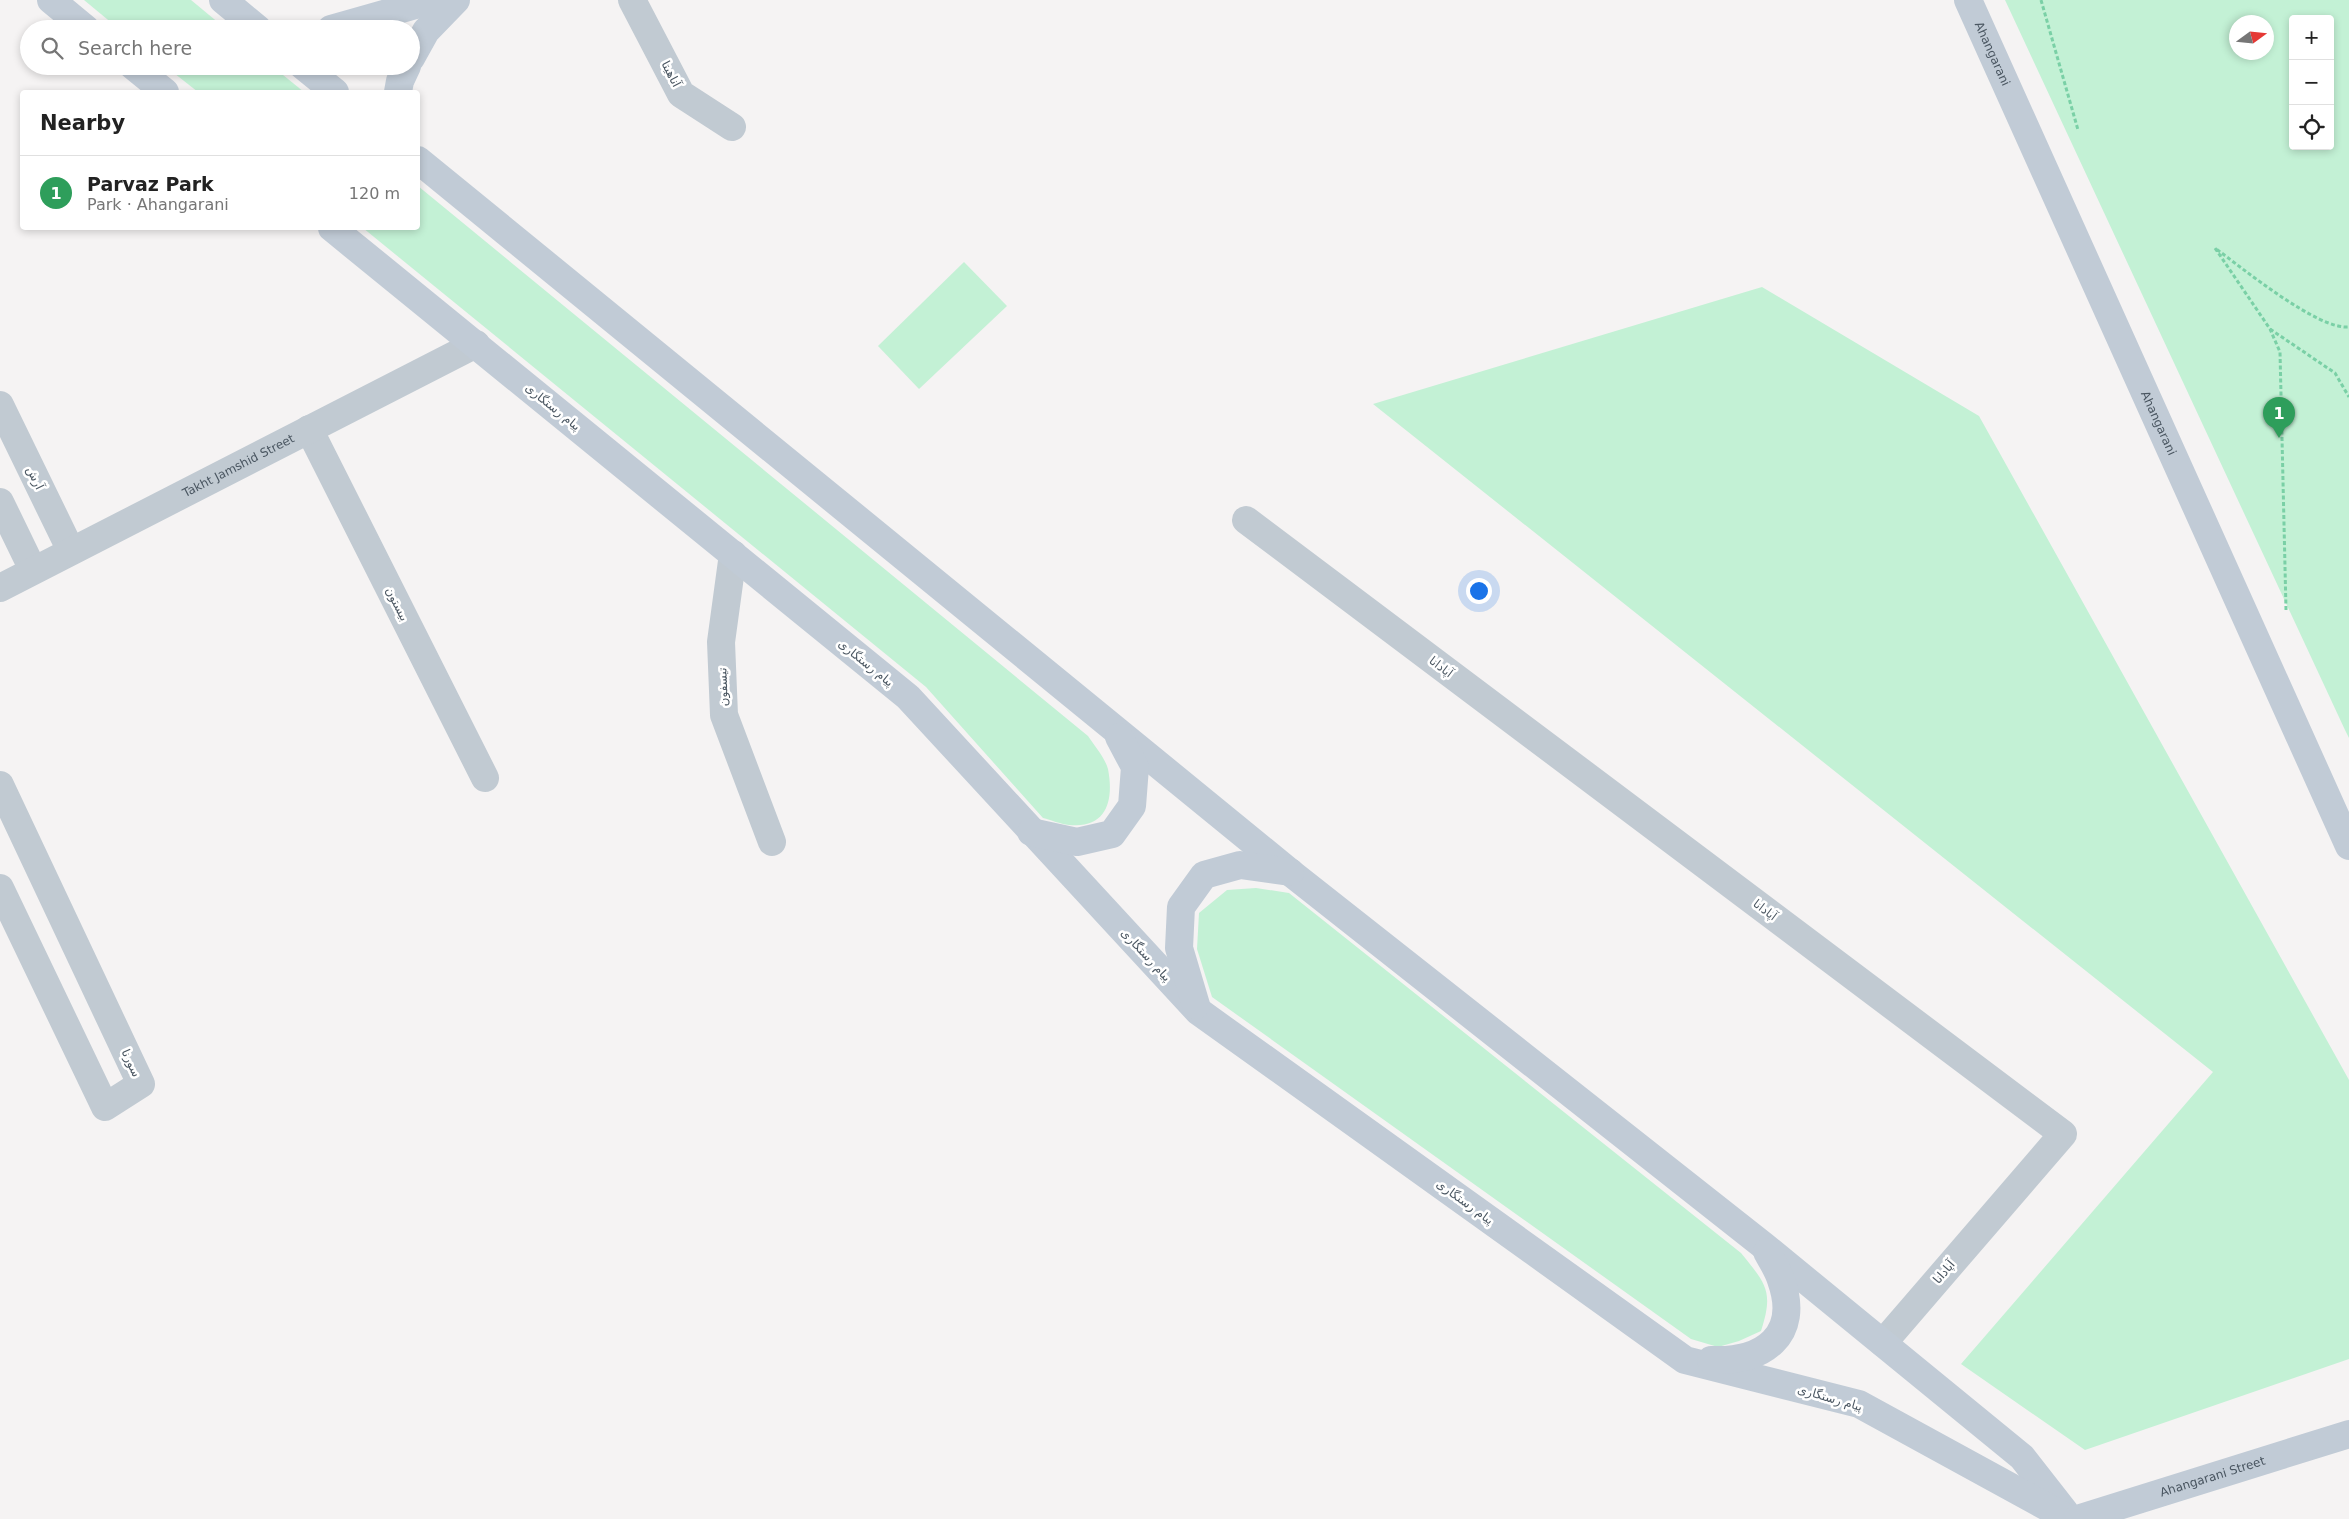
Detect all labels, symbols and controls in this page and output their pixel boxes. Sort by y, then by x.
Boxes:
north arrow [2229,15,2274,60]
map controls [2289,15,2334,150]
button: + [2289,15,2334,60]
street label: Ahangarani [1972,19,2013,88]
search box [20,20,420,75]
icon: search [38,34,66,62]
text: Search here [78,37,192,59]
street label: آناهیتا [659,58,685,90]
button: − [2289,60,2334,105]
button: locate [2289,105,2334,150]
text: Nearby [40,111,125,135]
text: Parvaz Park [87,173,214,195]
text: 1 [50,184,62,203]
text: 120 m [349,184,400,203]
text: Park · Ahangarani [87,195,229,214]
street label: پیام رستگاری [522,381,583,434]
street label: Ahangarani [2138,389,2179,457]
pin: 1 [2263,397,2295,438]
street label: Takht Jamshid Street [179,431,297,501]
street label: آرش [23,464,48,493]
your location [1466,578,1492,604]
street label: بیستون [382,585,411,624]
street label: پیام رستگاری [835,637,896,690]
street label: آپادانا [1426,653,1457,681]
street label: تیسفون [715,667,732,707]
street label: آپادانا [1750,896,1781,924]
street label: پیام رستگاری [1117,926,1174,985]
street label: سورنا [118,1047,143,1080]
street label: پیام رستگاری [1433,1177,1496,1228]
street label: آپادانا [1929,1256,1958,1286]
street label: پیام رستگاری [1796,1382,1864,1415]
street label: Ahangarani Street [2158,1454,2267,1500]

